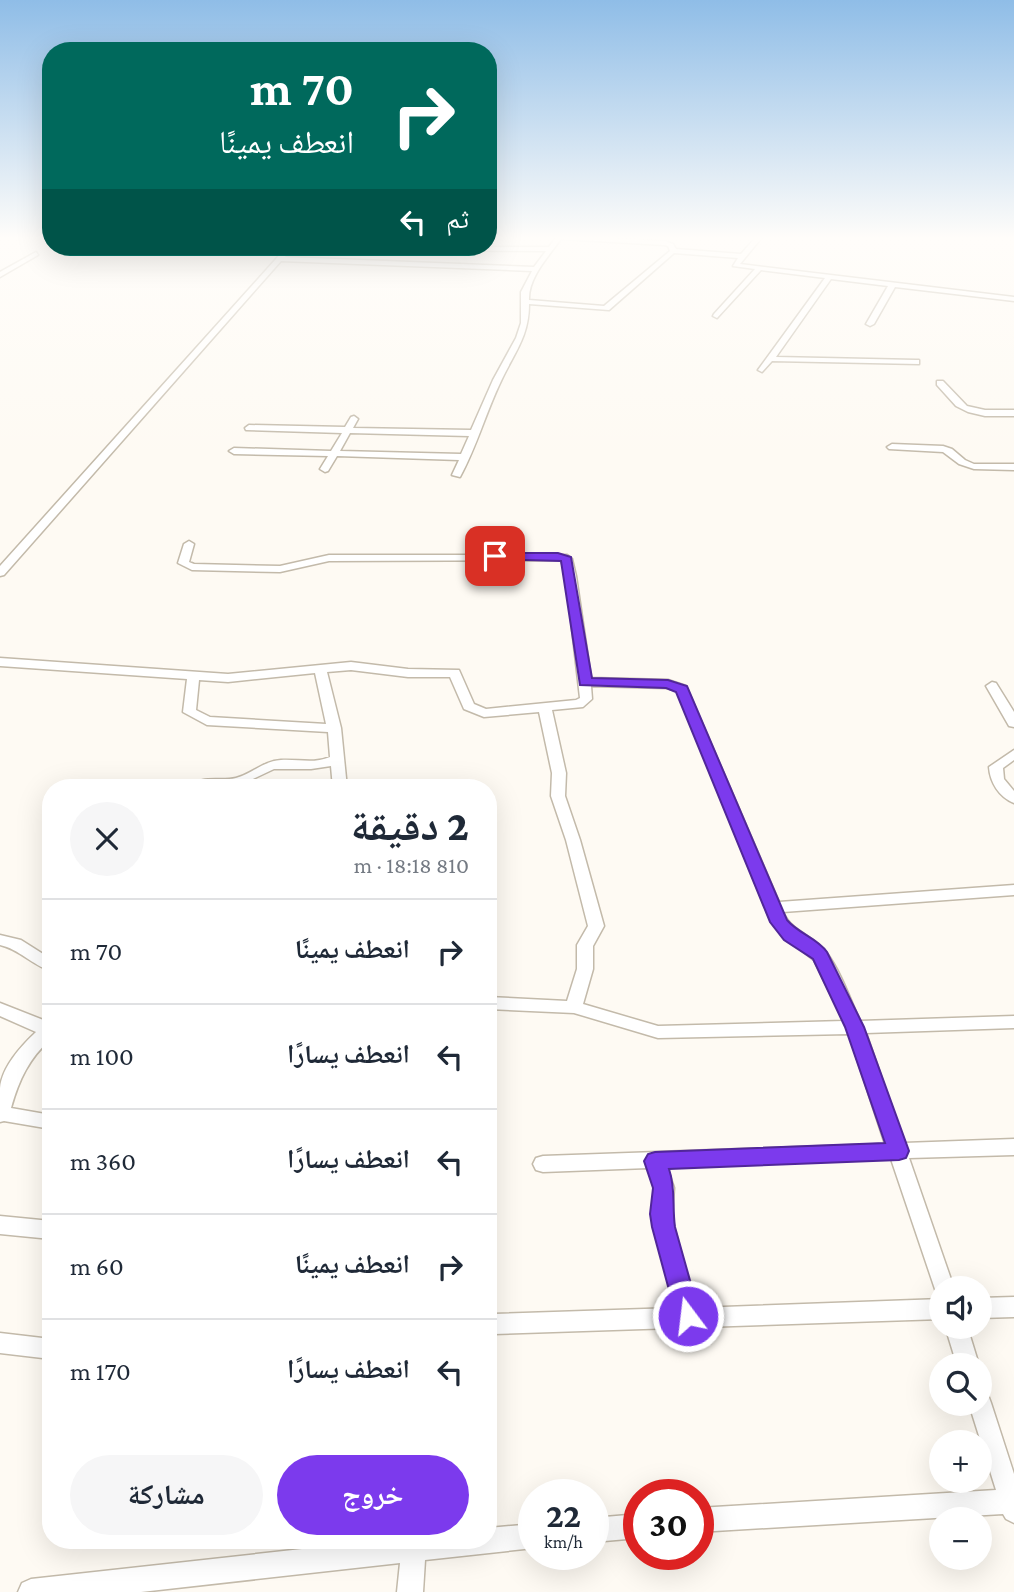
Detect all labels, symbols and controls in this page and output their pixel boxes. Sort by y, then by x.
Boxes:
text: 70 m [250,61,354,116]
icon: right [378,70,469,161]
text: انعطف يمينًا [219,124,354,160]
icon: left [394,203,432,241]
text: ثم [446,205,469,234]
pin [465,526,525,586]
icon: arrive [476,537,514,575]
button: close [70,802,144,876]
text: 2 دقيقة [351,802,469,849]
text: 810 m · 18:18 [354,852,469,878]
icon: right [431,933,469,971]
text: انعطف يمينًا [295,935,410,964]
text: 70 m [70,937,122,966]
icon: left [431,1038,469,1076]
text: انعطف يسارًا [287,1040,410,1069]
text: 100 m [70,1042,134,1071]
icon: left [431,1143,469,1181]
text: انعطف يسارًا [287,1145,410,1174]
text: 360 m [70,1147,136,1176]
icon: right [431,1248,469,1286]
text: انعطف يمينًا [295,1250,410,1279]
text: 60 m [70,1252,124,1281]
map controls [929,1276,992,1570]
button: sound [929,1276,992,1339]
position arrow [651,1279,725,1353]
icon: left [431,1353,469,1391]
button: search [929,1353,992,1416]
text: انعطف يسارًا [287,1355,410,1384]
text: 170 m [70,1357,131,1386]
button: + [929,1430,992,1493]
button: مشاركة [70,1455,263,1535]
button: خروج [277,1455,469,1535]
speed limit sign: 30 [623,1479,714,1570]
text: 22 [546,1496,581,1535]
button: − [929,1507,992,1570]
text: km/h [544,1532,583,1552]

